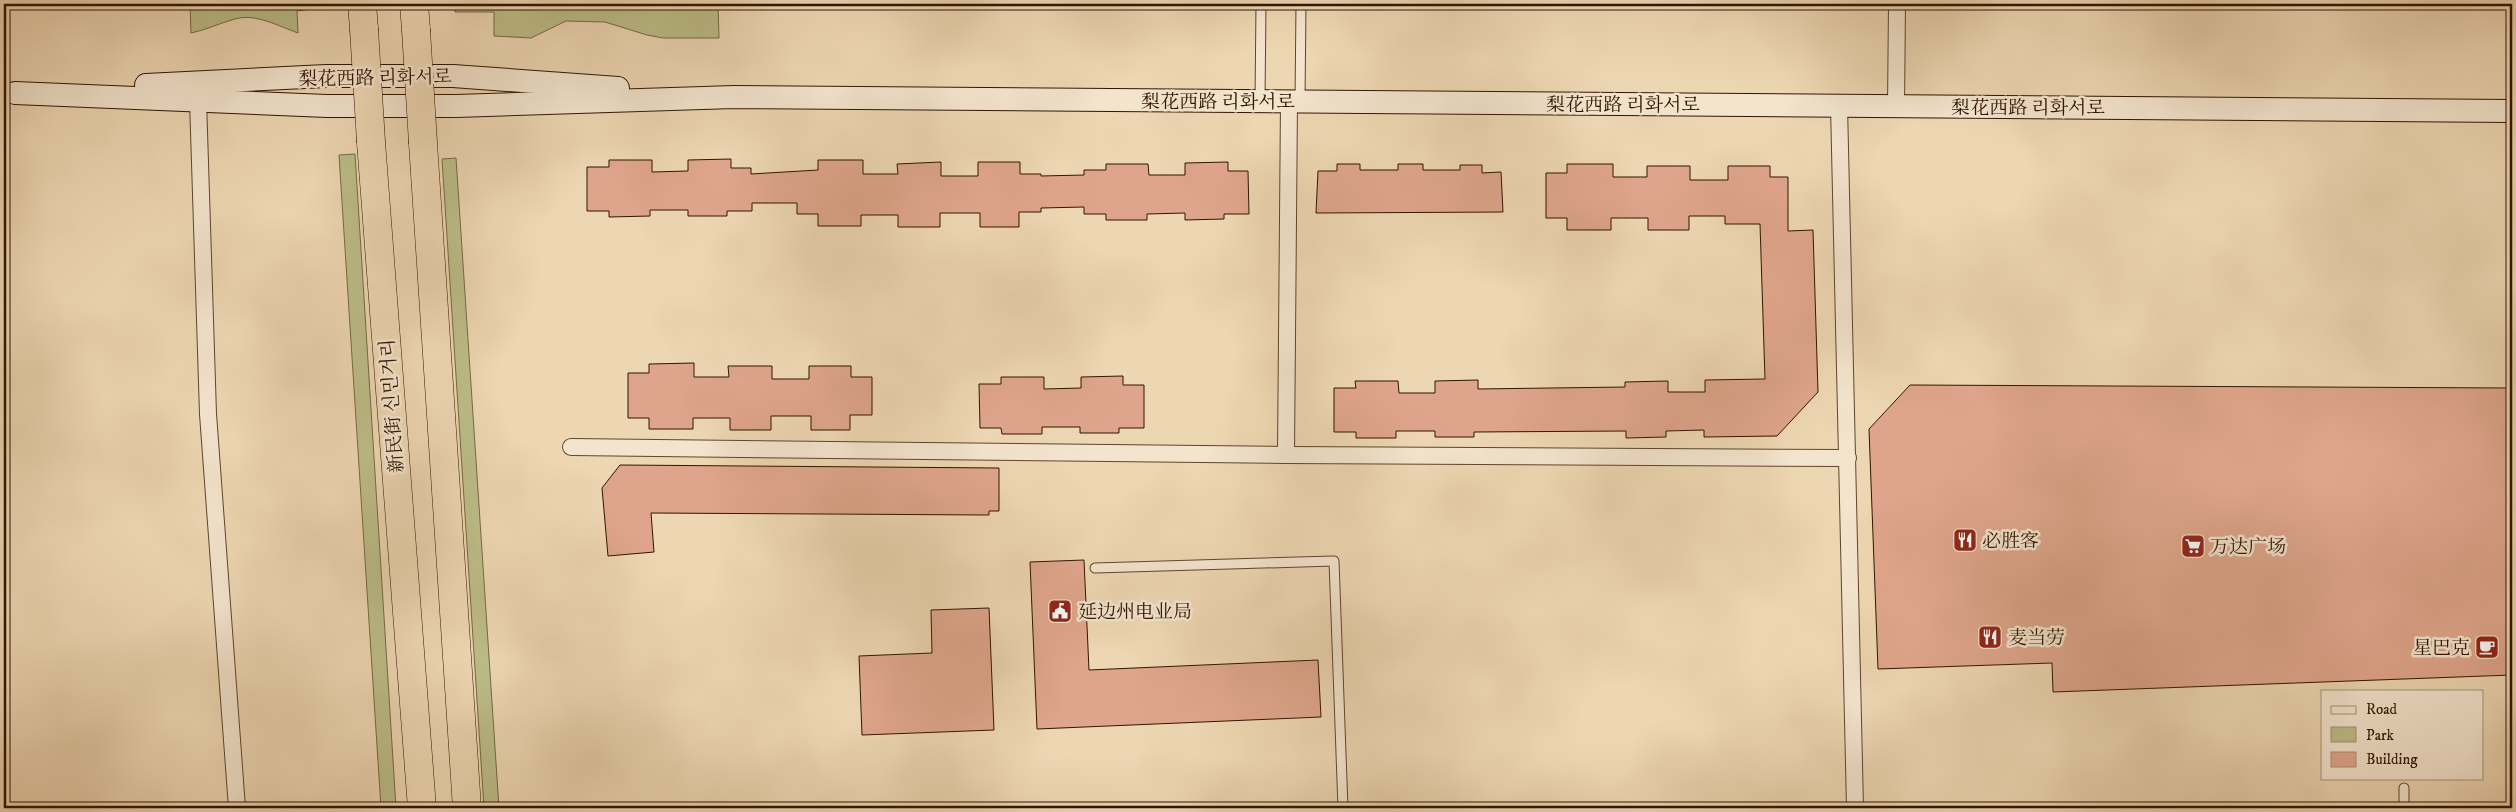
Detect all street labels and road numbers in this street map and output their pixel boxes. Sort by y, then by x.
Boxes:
street label: 梨花西路 리화서로 [298,66,452,91]
street label: 梨花西路 리화서로 [1141,91,1295,114]
street label: 梨花西路 리화서로 [1546,94,1700,117]
street label: 梨花西路 리화서로 [1951,97,2105,120]
street label: 新民街 신민거리 [376,338,409,474]

